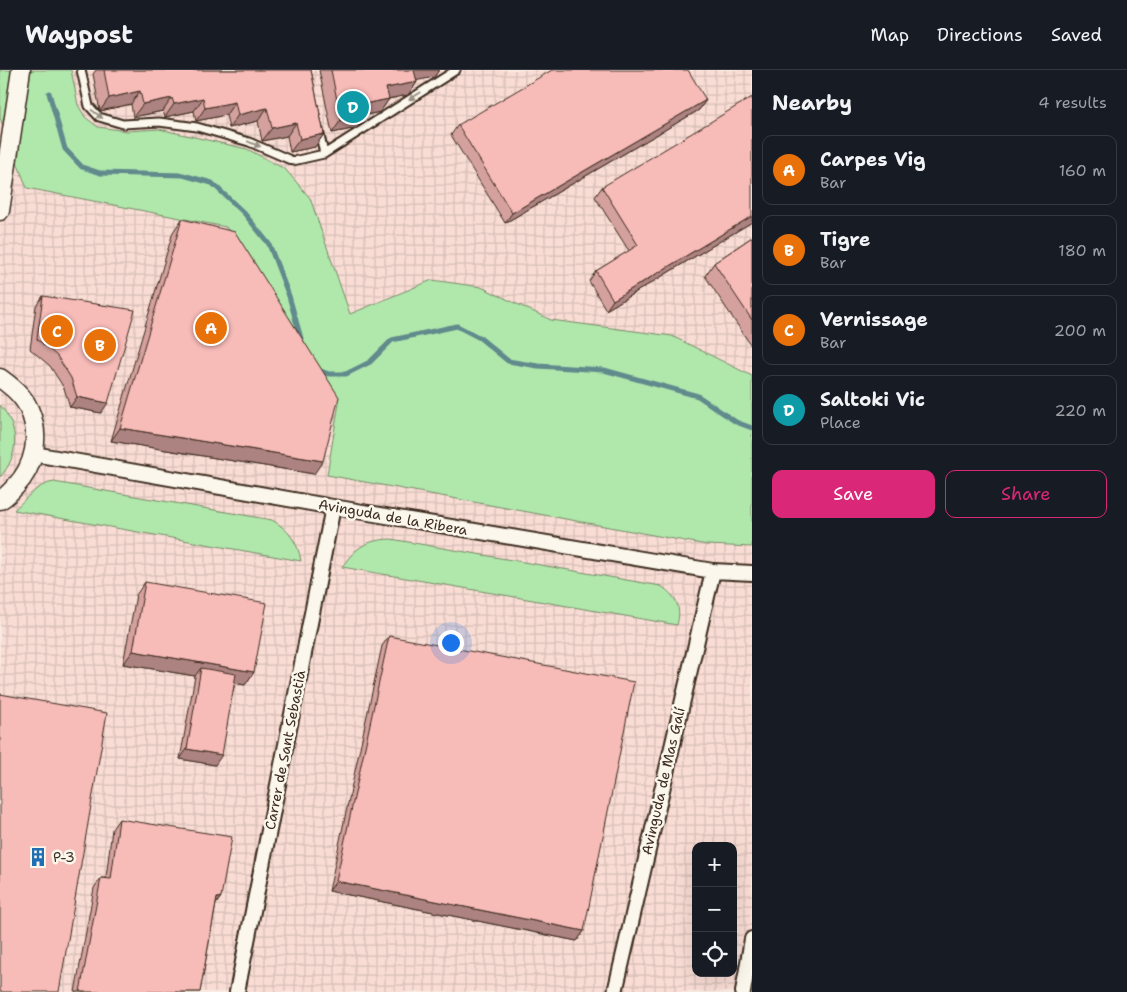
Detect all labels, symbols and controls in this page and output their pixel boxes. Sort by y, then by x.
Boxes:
text: Waypost [25,19,133,51]
text: Map [871,23,909,47]
text: Directions [937,23,1023,47]
text: Saved [1051,23,1102,47]
pin: D [337,88,369,126]
text: Nearby [772,89,852,117]
one-way arrow [408,91,422,101]
text: 4 results [1038,92,1107,113]
one-way arrow [90,108,103,119]
one-way arrow [247,141,261,149]
text: Carpes Vig [820,147,926,172]
text: A [783,160,795,181]
text: 160 m [1059,160,1106,181]
text: Bar [820,172,847,193]
text: Tigre [820,227,870,252]
text: B [784,240,794,261]
text: 180 m [1058,240,1106,261]
text: Bar [820,252,847,273]
text: Vernissage [820,307,928,332]
pin: A [195,309,227,347]
pin: C [41,312,73,350]
text: C [784,320,794,341]
text: 200 m [1054,320,1106,341]
pin: B [84,326,116,364]
text: Bar [820,332,847,353]
text: Saltoki Vic [820,387,925,412]
text: D [783,400,795,421]
text: 220 m [1054,400,1106,421]
text: Place [820,412,861,433]
button: Save [772,470,935,518]
button: Share [945,470,1107,518]
street label: Avinguda de la Ribera [317,495,469,539]
your location [438,630,464,656]
street label: Carrer de Sant Sebastià [261,668,309,831]
street label: Avinguda de Mas Galí [637,705,689,857]
map controls [692,842,737,977]
button: + [692,842,737,887]
building icon: P-3 [27,846,49,868]
place label: P-3 [53,848,75,866]
button: − [692,887,737,932]
button: locate [692,932,737,977]

